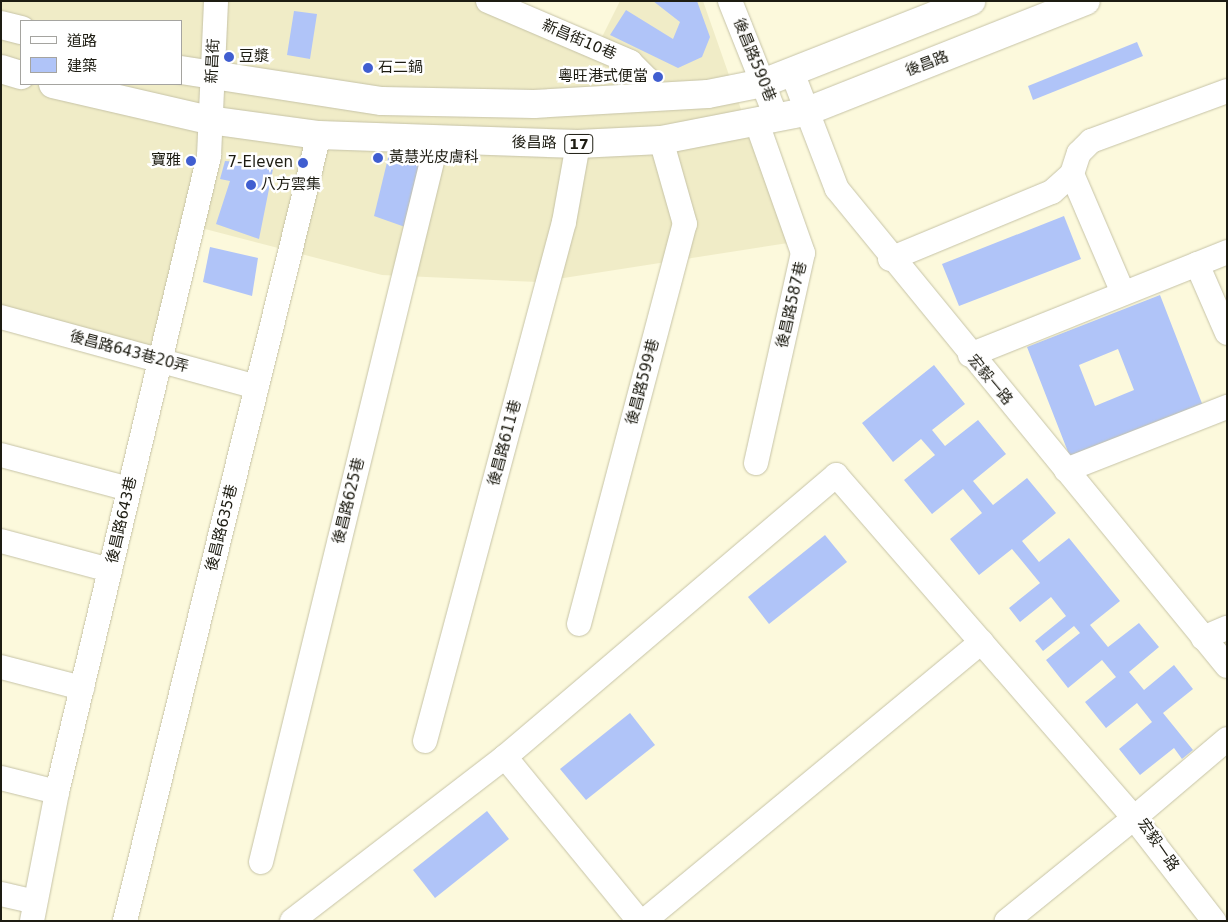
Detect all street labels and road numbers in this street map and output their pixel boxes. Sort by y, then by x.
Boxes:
street label: 新昌街10巷 [539,16,619,64]
street label: 後昌路590巷 [729,16,779,104]
street label: 新昌街 [203,38,223,84]
street label: 後昌路 [903,48,951,80]
road number: 17 [564,132,594,156]
street label: 後昌路 [511,134,557,152]
street label: 後昌路587巷 [773,260,811,350]
street label: 後昌路643巷20弄 [67,327,191,377]
street label: 後昌路599巷 [623,337,663,427]
street label: 宏毅一路 [964,351,1016,409]
street label: 後昌路611巷 [485,398,525,488]
street label: 後昌路625巷 [330,456,368,546]
street label: 後昌路643巷 [103,475,141,565]
street label: 後昌路635巷 [203,483,241,573]
street label: 宏毅一路 [1133,815,1183,875]

